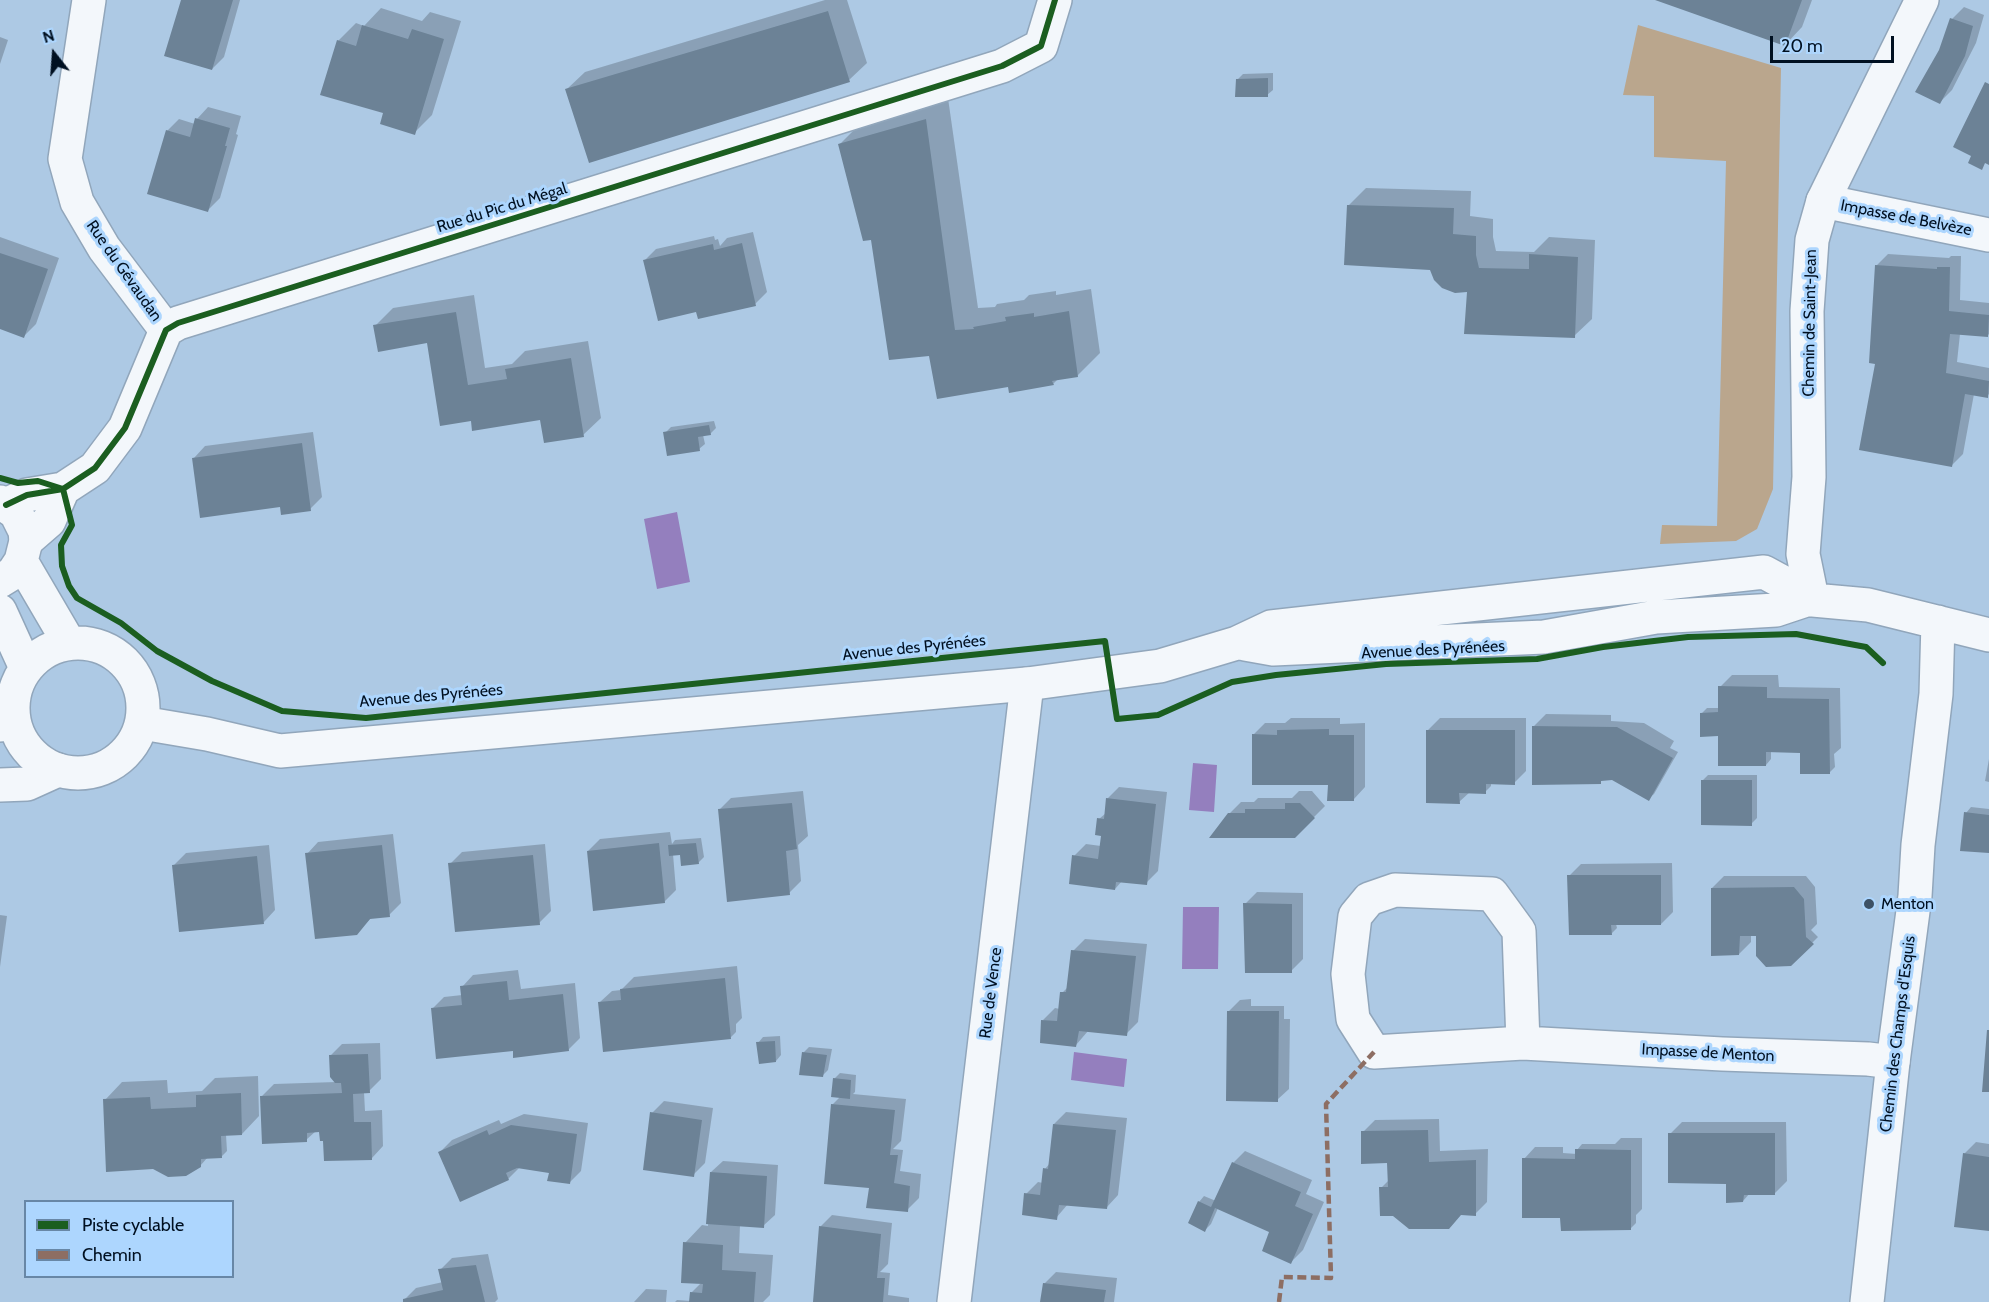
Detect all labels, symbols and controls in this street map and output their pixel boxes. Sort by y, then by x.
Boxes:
north arrow [24,24,84,84]
scale bar [1773,24,1898,62]
text: N [40,26,57,47]
text: 20 m [1781,35,1823,57]
street label: Rue du Pic du Mégal [435,179,569,237]
street label: Impasse de Belvèze [1839,196,1973,240]
street label: Rue du Gévaudan [82,217,166,325]
street label: Chemin de Saint-Jean [1799,249,1821,397]
street label: Avenue des Pyrénées [841,631,987,665]
street label: Avenue des Pyrénées [1361,637,1505,663]
street label: Avenue des Pyrénées [359,680,503,712]
place label: Menton [1881,894,1934,914]
marker: Menton [1862,897,1876,911]
street label: Chemin des Champs d'Esquis [1876,935,1920,1133]
street label: Rue de Vence [976,946,1006,1040]
street label: Impasse de Menton [1641,1040,1775,1066]
legend [24,1200,234,1278]
text: Piste cyclable [82,1214,184,1236]
text: Chemin [82,1244,142,1266]

